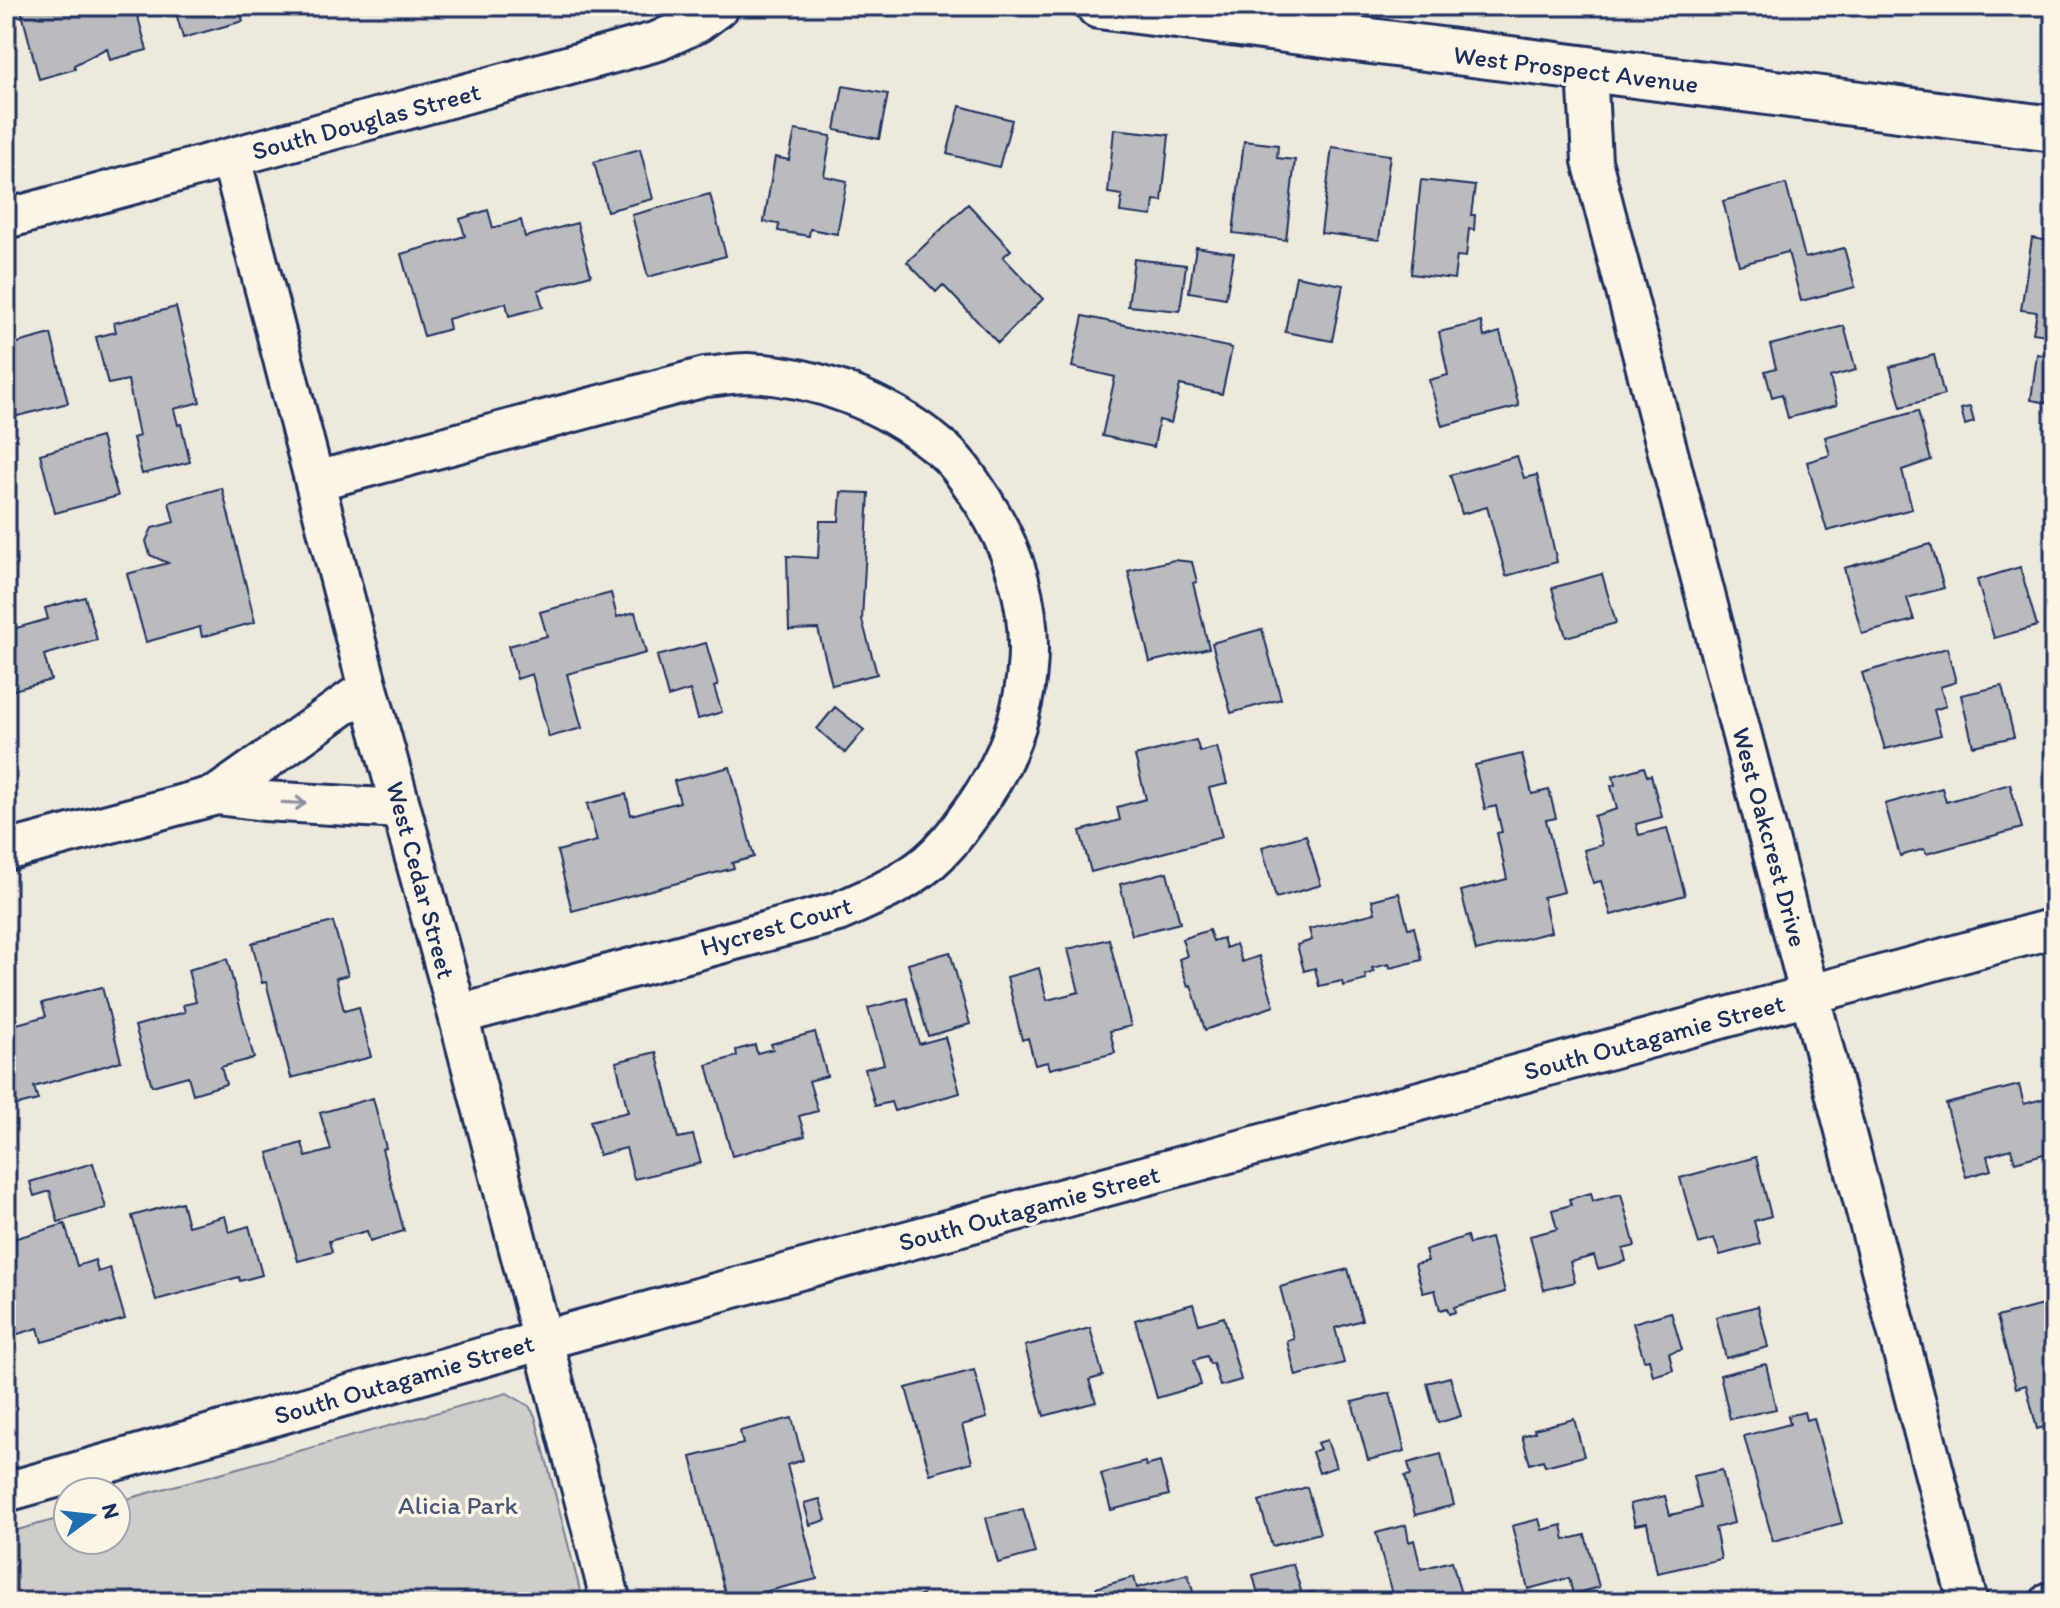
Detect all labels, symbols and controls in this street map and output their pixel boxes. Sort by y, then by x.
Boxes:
street label: West Prospect Avenue [1452,38,1700,100]
street label: South Douglas Street [248,75,484,167]
street label: West Oakcrest Drive [1725,724,1815,950]
street label: West Cedar Street [379,778,463,982]
one-way arrow [280,796,307,811]
street label: Hycrest Court [696,889,856,963]
street label: South Outagamie Street [1520,987,1788,1087]
street label: South Outagamie Street [895,1158,1163,1258]
street label: South Outagamie Street [270,1326,538,1431]
north arrow [52,1476,132,1556]
park label: Alicia Park [398,1489,518,1521]
text: N [96,1500,126,1522]

